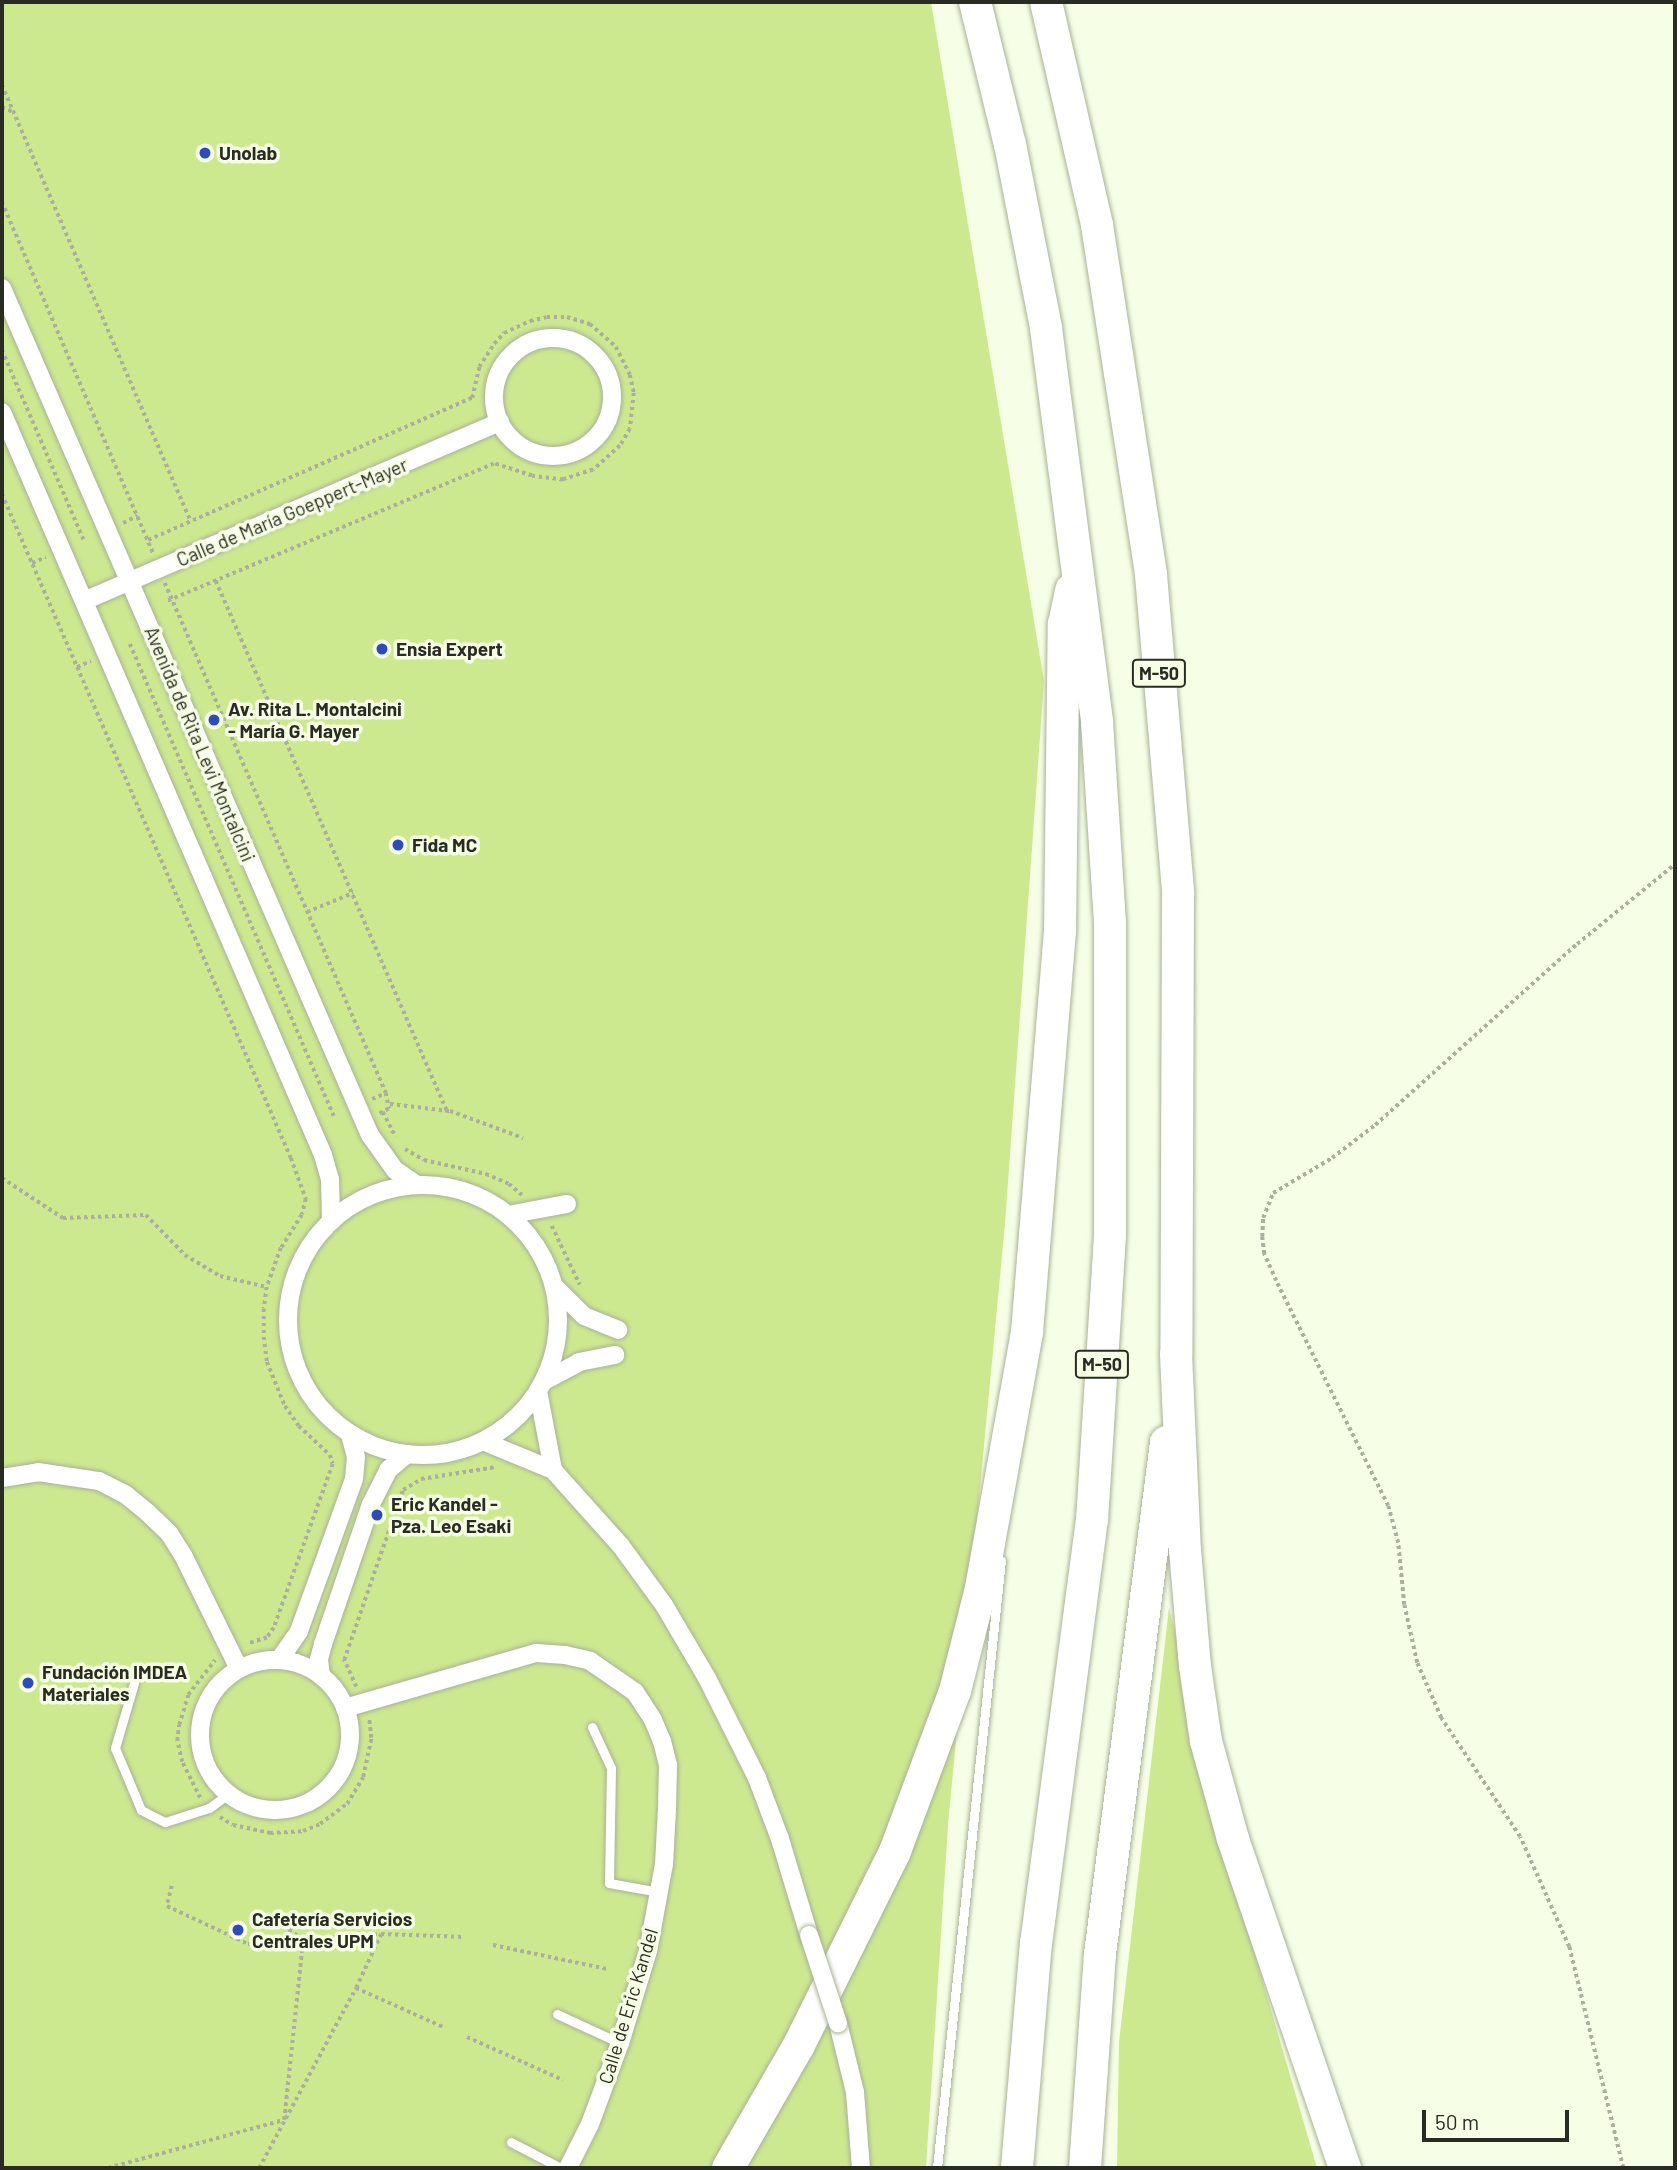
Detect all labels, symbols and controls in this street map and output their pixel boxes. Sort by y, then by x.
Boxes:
place label: Unolab [219,142,277,164]
marker: Unolab [197,145,213,161]
street label: Calle de María Goeppert-Mayer [173,453,411,571]
street label: Avenida de Rita Levi Montalcini [140,623,260,865]
place label: Ensia Expert [396,638,503,660]
marker: Ensia Expert [374,641,390,657]
road number: M-50 [1131,658,1187,688]
place label: Av. Rita L. Montalcini - María G. Mayer [228,698,402,742]
marker: Av. Rita L. Montalcini - María G. Mayer [206,712,222,728]
place label: Fida MC [412,834,477,856]
marker: Fida MC [390,837,406,853]
road number: M-50 [1074,1350,1130,1378]
place label: Eric Kandel - Pza. Leo Esaki [391,1493,511,1537]
marker: Eric Kandel - Pza. Leo Esaki [369,1507,385,1523]
place label: Fundación IMDEA Materiales [42,1661,187,1705]
marker: Fundación IMDEA Materiales [20,1675,36,1691]
place label: Cafetería Servicios Centrales UPM [252,1908,412,1952]
marker: Cafetería Servicios Centrales UPM [230,1922,246,1938]
street label: Calle de Eric Kandel [594,1926,662,2086]
scale bar [1425,2096,1572,2140]
text: 50 m [1435,2109,1479,2134]

